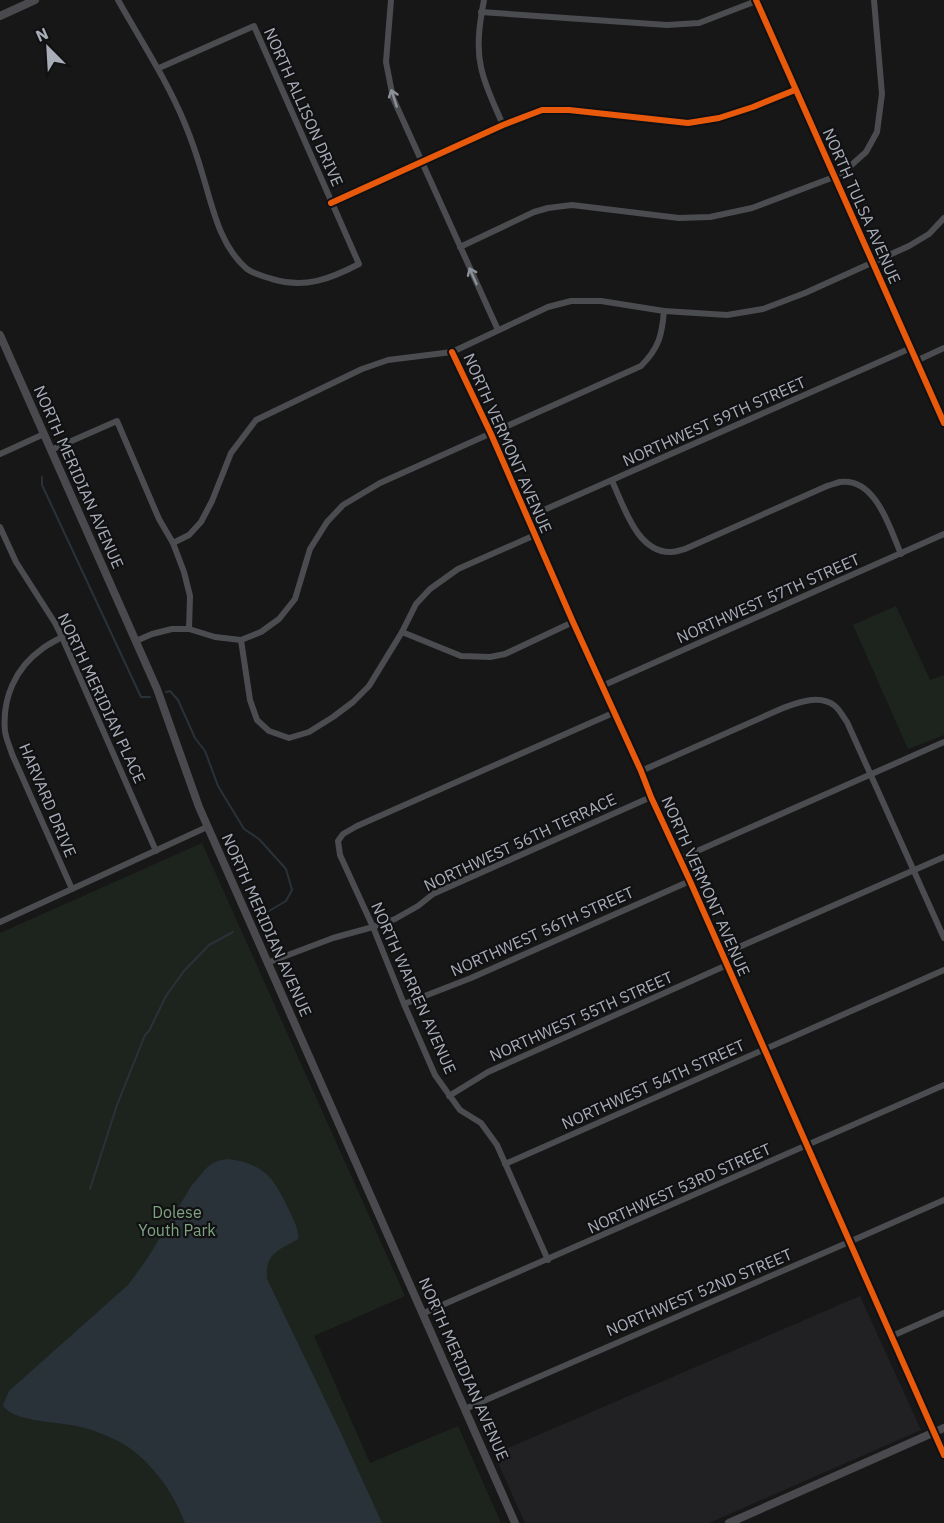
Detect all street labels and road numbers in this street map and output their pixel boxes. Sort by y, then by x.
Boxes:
street label: NORTH ALLISON DRIVE [260,25,348,189]
street label: NORTH TULSA AVENUE [819,125,905,287]
street label: NORTH VERMONT AVENUE [459,350,557,536]
street label: NORTHWEST 59TH STREET [619,372,809,470]
street label: NORTH MERIDIAN AVENUE [30,382,128,572]
street label: NORTHWEST 57TH STREET [673,549,863,647]
street label: NORTH MERIDIAN PLACE [54,610,150,786]
street label: HARVARD DRIVE [15,740,81,860]
street label: NORTHWEST 56TH TERRACE [420,789,620,895]
street label: NORTH VERMONT AVENUE [657,793,755,979]
street label: NORTH MERIDIAN AVENUE [218,830,316,1020]
street label: NORTHWEST 56TH STREET [447,882,637,980]
street label: NORTH WARREN AVENUE [367,899,461,1077]
street label: NORTHWEST 55TH STREET [486,967,676,1065]
street label: NORTHWEST 54TH STREET [558,1035,748,1133]
street label: NORTHWEST 53RD STREET [584,1138,774,1238]
street label: NORTHWEST 52ND STREET [603,1244,795,1340]
street label: NORTH MERIDIAN AVENUE [415,1274,513,1464]

